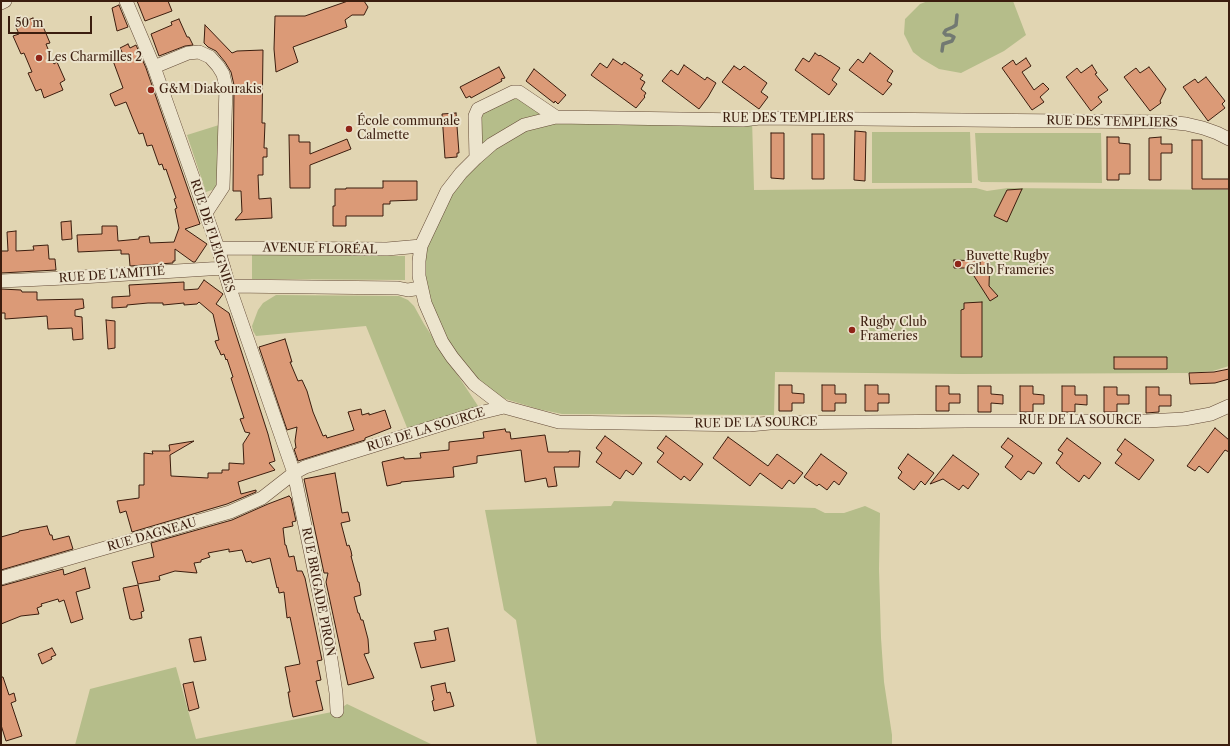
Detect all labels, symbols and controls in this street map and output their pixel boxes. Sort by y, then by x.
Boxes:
scale bar [10,8,94,34]
text: 50 m [15,15,44,30]
place label: Les Charmilles 2 [47,51,142,65]
marker: Les Charmilles 2 [34,53,44,63]
place label: G&M Diakourakis [159,83,262,97]
marker: G&M Diakourakis [146,85,156,95]
street label: RUE DES TEMPLIERS [722,112,854,126]
street label: RUE DES TEMPLIERS [1046,114,1178,130]
place label: École communale Calmette [357,115,460,143]
marker: École communale Calmette [344,124,354,134]
street label: RUE DE FLEIGNIES [187,178,237,294]
street label: AVENUE FLORÉAL [262,241,378,257]
place label: Buvette Rugby Club Frameries [966,250,1054,278]
marker: Buvette Rugby Club Frameries [953,259,963,269]
street label: RUE DE L'AMITIÉ [58,264,166,286]
place label: Rugby Club Frameries [860,316,927,344]
marker: Rugby Club Frameries [847,325,857,335]
street label: RUE DE LA SOURCE [365,405,487,455]
street label: RUE DE LA SOURCE [1019,414,1141,428]
street label: RUE DE LA SOURCE [694,415,818,431]
street label: RUE DAGNEAU [105,515,199,555]
street label: RUE BRIGADE PIRON [298,526,338,658]

